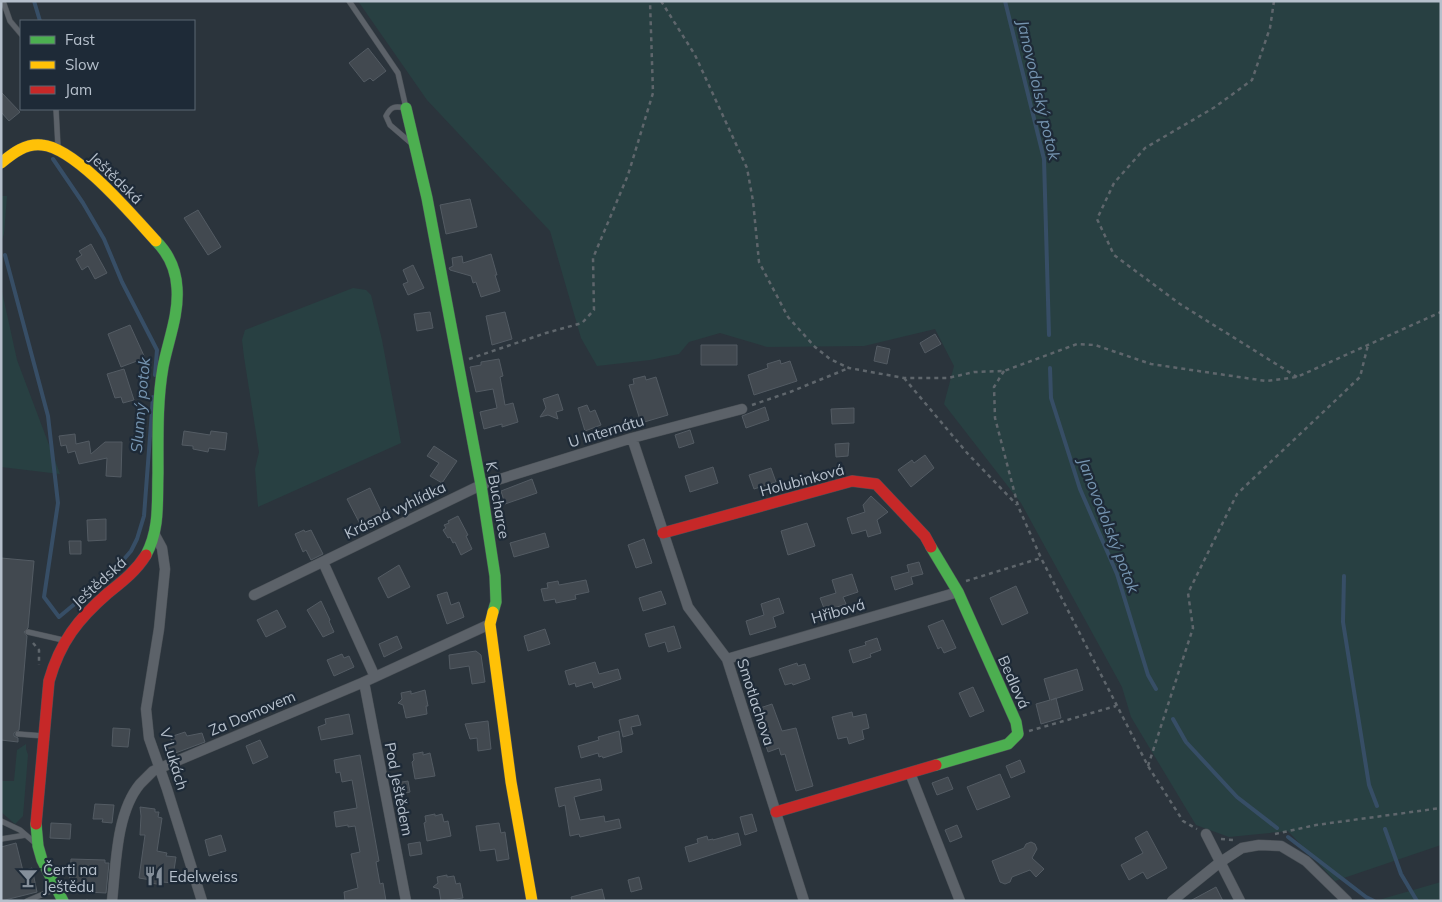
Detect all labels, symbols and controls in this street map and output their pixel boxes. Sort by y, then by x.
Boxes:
water label: Janovodolský potok [1013,16,1065,163]
legend [20,20,195,110]
text: Fast [65,30,95,49]
text: Slow [65,55,99,74]
text: Jam [65,80,92,99]
street label: Ještědská [85,148,147,208]
water label: Slunný potok [126,356,154,454]
street label: U Internátu [566,411,646,451]
water label: Janovodolský potok [1073,453,1144,596]
street label: K Bucharce [482,460,514,540]
street label: Holubinková [758,460,846,500]
street label: Krásná vyhlídka [341,477,449,543]
street label: Ještědská [68,553,130,611]
street label: Hřibová [809,594,867,628]
street label: Bedlová [994,652,1034,712]
street label: Smotlachova [733,656,779,748]
street label: Za Domovem [206,686,298,740]
street label: V Lukách [156,726,192,792]
street label: Pod Ještědem [381,741,417,837]
place label: Čerti na Ještědu [43,860,97,896]
restaurant icon: Edelweiss [143,865,165,887]
bar icon: Čerti na Ještědu [17,867,39,889]
place label: Edelweiss [169,867,238,886]

